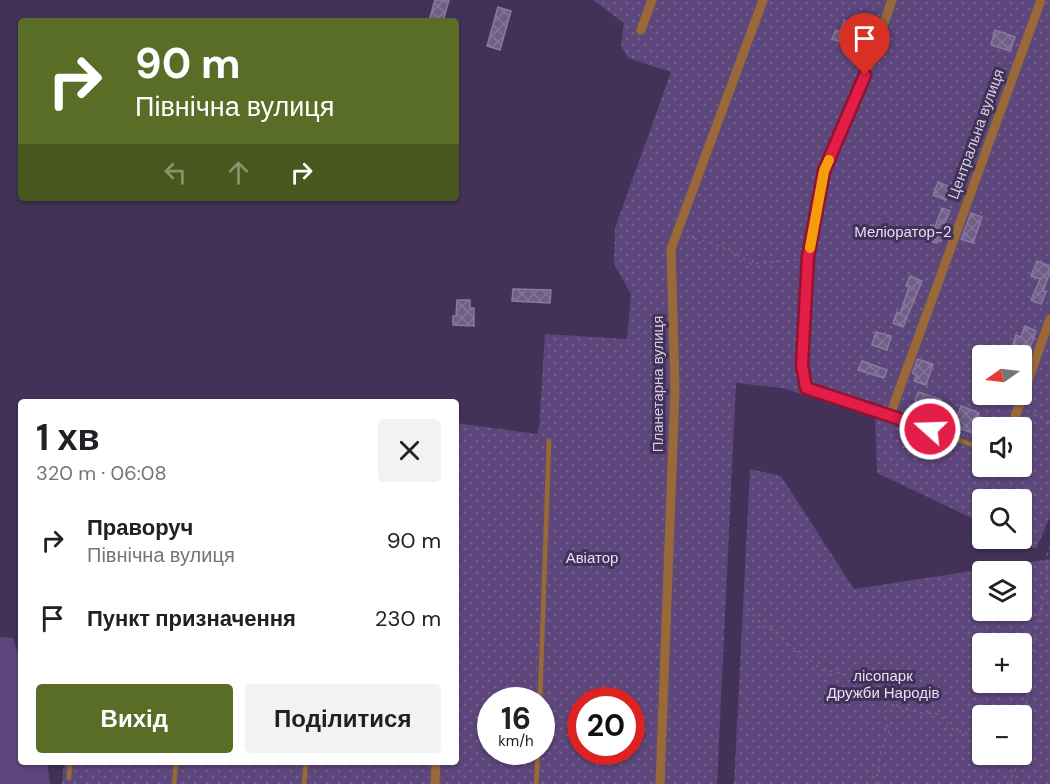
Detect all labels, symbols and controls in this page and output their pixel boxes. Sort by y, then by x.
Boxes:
pin [839,13,890,75]
icon: arrive [848,22,881,55]
text: 90 m [135,36,241,91]
icon: right [36,42,114,120]
street label: Центральна вулиця [943,66,1009,202]
text: Північна вулиця [135,89,334,124]
icon: left [159,156,192,189]
icon: ahead [222,156,255,189]
icon: right [285,156,318,189]
park label: Меліоратор-2 [854,222,952,242]
street label: Планетарна вулиця [648,316,668,452]
north arrow [972,345,1032,405]
map controls [972,345,1032,765]
position arrow [898,397,962,461]
text: 1 хв [36,414,100,461]
button: sound [972,417,1032,477]
button: close [378,419,441,482]
text: 320 m · 06:08 [36,460,167,486]
button: search [972,489,1032,549]
text: Праворуч [87,513,193,542]
icon: right [36,524,69,557]
text: 90 m [387,526,441,555]
text: Північна вулиця [87,542,235,568]
park label: Авіатор [566,548,618,568]
button: layers [972,561,1032,621]
icon: arrive [36,602,69,635]
text: Пункт призначення [87,604,296,633]
text: 230 m [375,604,441,633]
button: + [972,633,1032,693]
park label: лісопарк Дружби Народів [827,666,939,703]
button: Вихід [36,684,233,753]
button: Поділитися [245,684,441,753]
speed limit sign: 20 [567,687,645,765]
text: 16 [501,699,531,738]
button: − [972,705,1032,765]
text: km/h [498,731,534,751]

